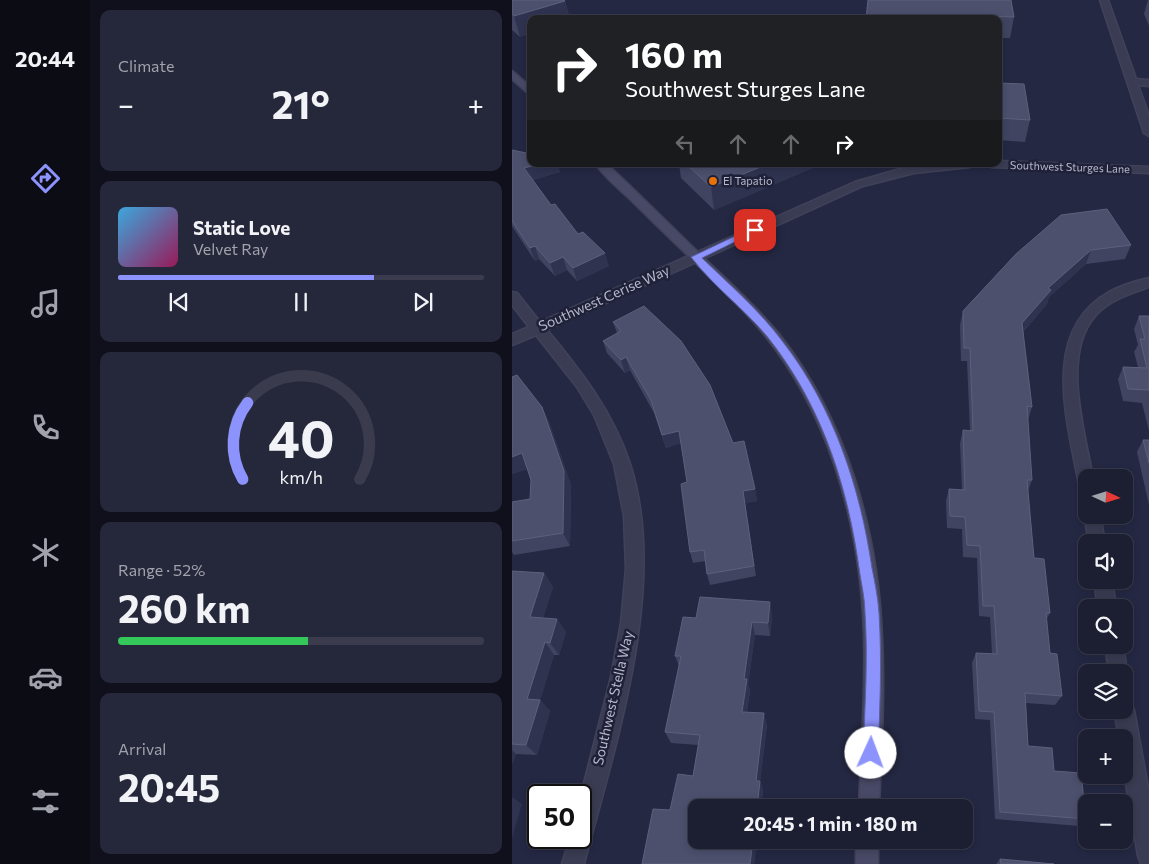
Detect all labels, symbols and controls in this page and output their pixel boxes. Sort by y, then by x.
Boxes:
text: 160 m [625,32,723,75]
icon: right [542,35,607,100]
text: 20:44 [15,45,75,72]
text: Climate [118,56,174,75]
text: Southwest Sturges Lane [625,75,865,102]
text: 21° [272,80,330,127]
text: − [118,87,134,121]
text: + [468,87,484,121]
icon: left [671,130,699,158]
icon: ahead [724,130,752,158]
icon: ahead [777,130,805,158]
icon: right [830,130,858,158]
street label: Southwest Sturges Lane [1010,158,1130,175]
icon: directions [28,161,63,196]
place label: El Tapatio [723,174,773,187]
marker: El Tapatio [707,175,719,187]
pin [734,209,776,251]
text: Static Love [193,216,290,239]
icon: arrive [741,216,769,244]
text: Velvet Ray [193,239,268,258]
street label: Southwest Cerise Way [536,261,672,334]
icon: music [28,286,63,321]
icon: previous [165,288,193,316]
icon: pause [287,288,315,316]
icon: next [409,288,437,316]
text: 40 [268,405,334,469]
icon: phone [28,410,63,445]
text: km/h [279,466,323,488]
north arrow [1078,469,1133,524]
map controls [1078,469,1133,849]
button: sound [1078,534,1133,589]
icon: climate [28,535,63,570]
text: Range · 52% [118,560,205,579]
text: 260 km [118,584,250,631]
button: search [1078,599,1133,654]
street label: Southwest Stella Way [589,629,636,767]
icon: car [28,660,63,695]
button: layers [1078,664,1133,719]
position arrow [844,726,896,778]
button: + [1078,729,1133,784]
text: Arrival [118,739,166,758]
text: 20:45 [118,763,220,810]
icon: filters [28,784,63,819]
speed limit sign: 50 [527,784,592,849]
button: − [1078,794,1133,849]
text: 20:45 · 1 min · 180 m [744,812,917,835]

